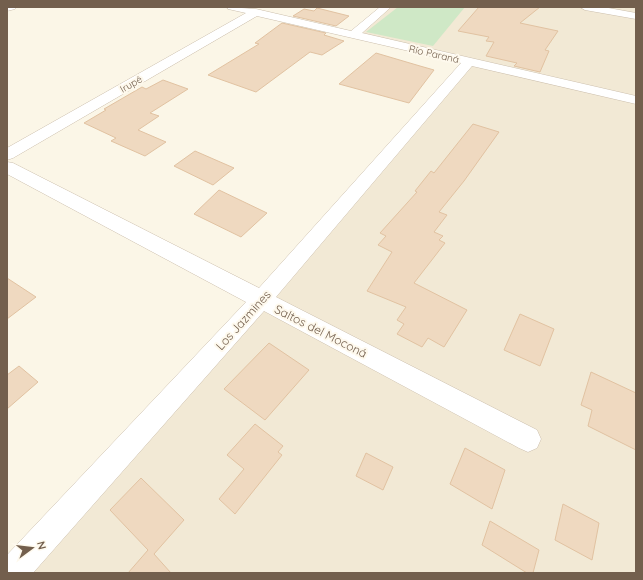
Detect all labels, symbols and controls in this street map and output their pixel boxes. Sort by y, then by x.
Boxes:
street label: Río Paraná [408,42,460,66]
street label: Irupé [117,72,145,96]
street label: Los Jazmines [212,287,274,353]
street label: Saltos del Moconá [272,301,370,361]
north arrow [12,528,52,568]
text: N [34,540,49,551]

